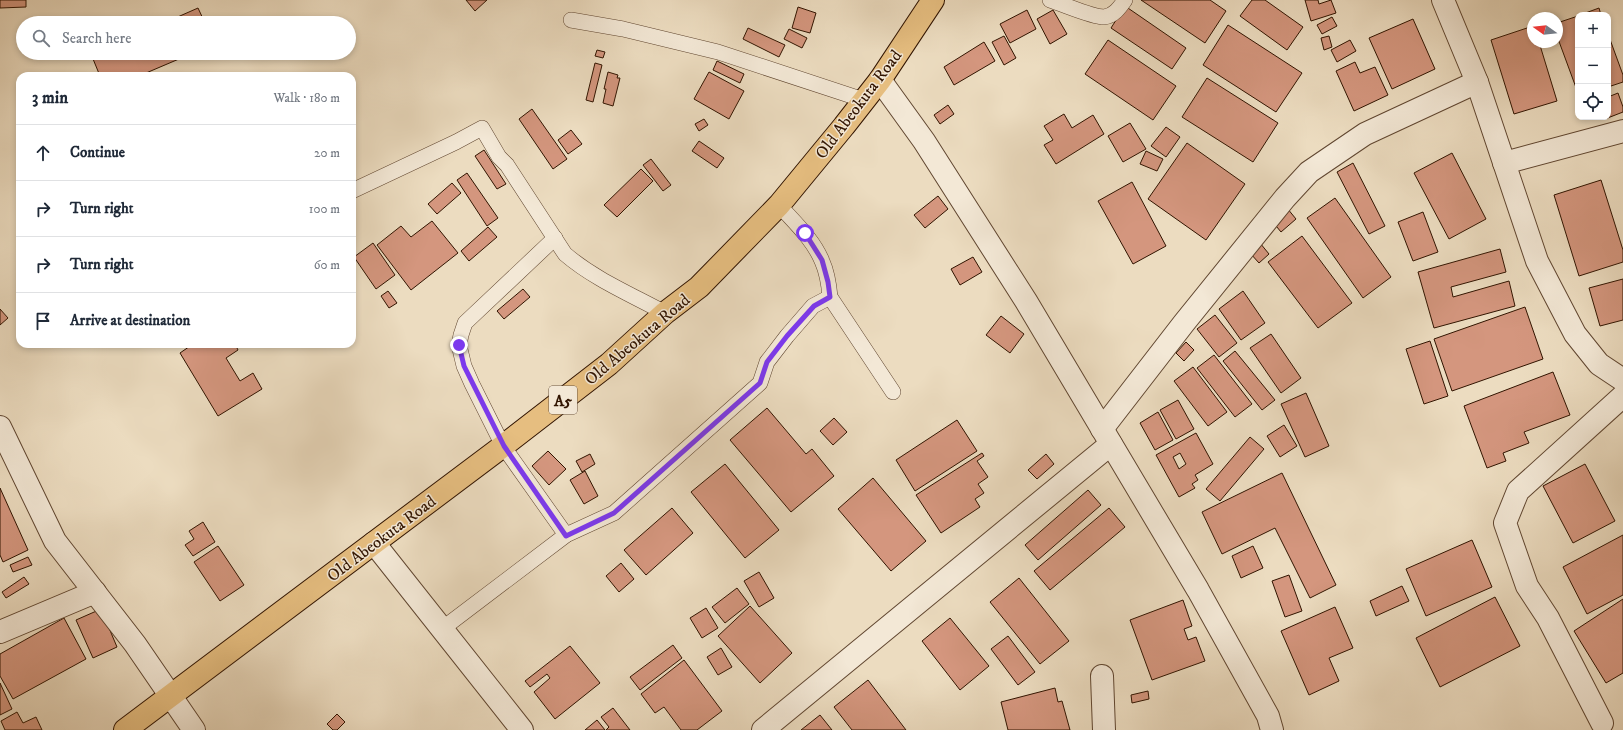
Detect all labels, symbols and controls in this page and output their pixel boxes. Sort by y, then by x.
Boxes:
north arrow [1527,12,1563,48]
map controls [1575,12,1611,120]
button: + [1575,12,1611,48]
search box [16,16,356,60]
icon: search [30,27,52,49]
text: Search here [62,29,131,48]
street label: Old Abeokuta Road [811,45,907,164]
button: − [1575,48,1611,84]
button: locate [1575,84,1611,120]
text: 3 min [32,87,68,109]
text: Walk · 180 m [273,90,340,106]
icon: ahead [32,142,54,164]
text: Continue [70,143,125,162]
text: 20 m [314,145,340,161]
icon: right [32,198,54,220]
text: Turn right [70,199,133,218]
text: 100 m [309,201,340,217]
route start [796,224,814,242]
icon: right [32,254,54,276]
text: Turn right [70,255,133,274]
text: 60 m [314,257,340,273]
street label: Old Abeokuta Road [580,289,695,390]
icon: arrive [32,310,54,332]
text: Arrive at destination [70,311,190,330]
route end [450,336,468,354]
road number: A5 [549,386,577,414]
street label: Old Abeokuta Road [323,490,441,587]

